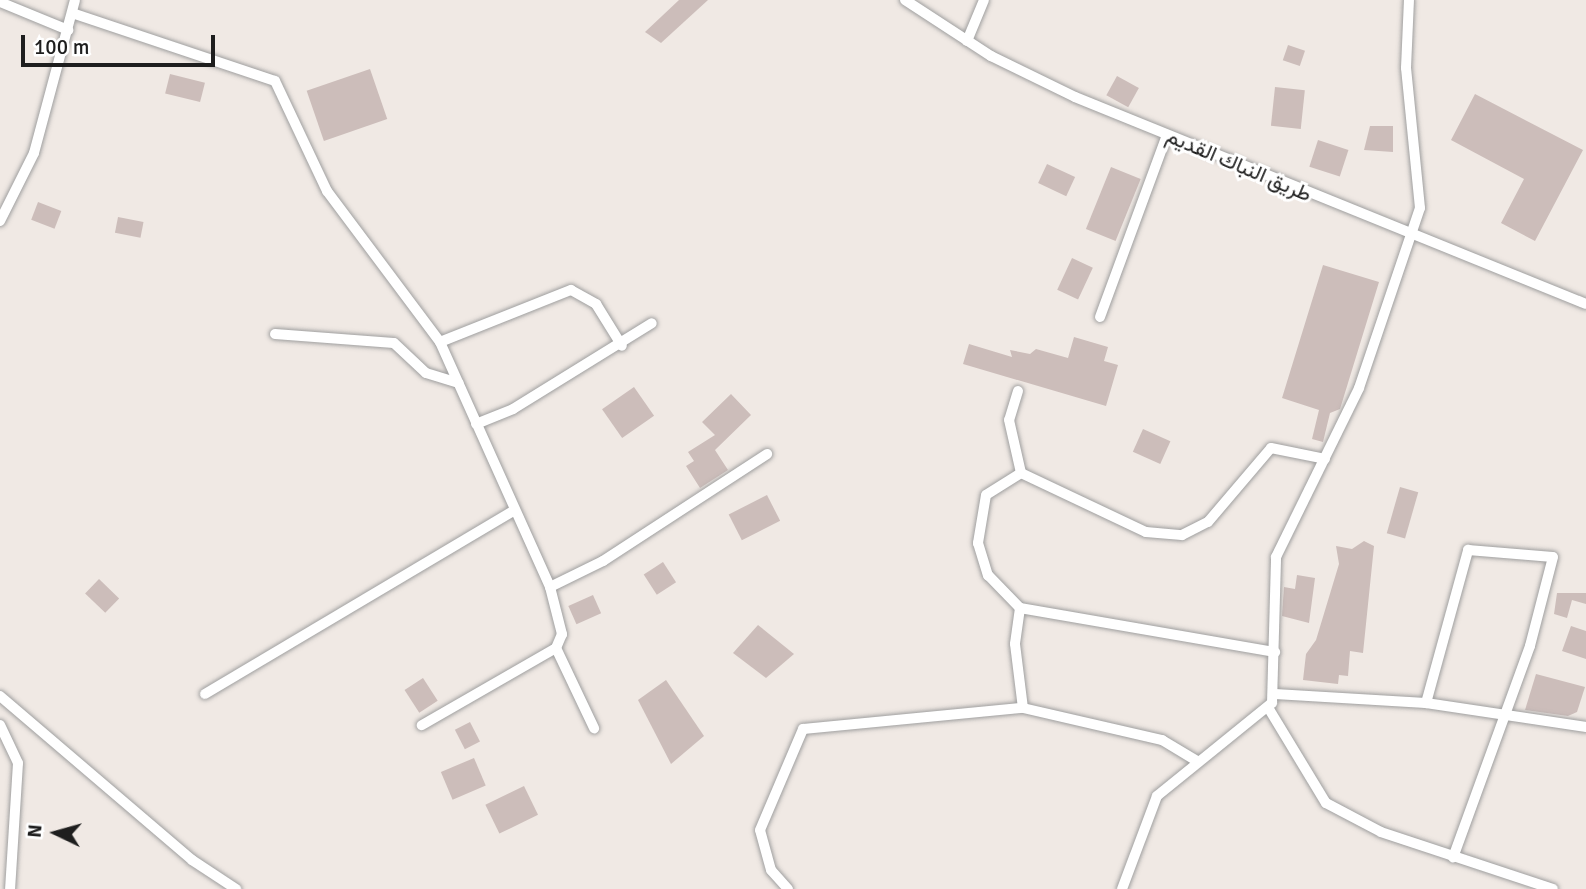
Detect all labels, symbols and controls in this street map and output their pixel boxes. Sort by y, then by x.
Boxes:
scale bar [24,21,219,65]
text: 100 m [34,34,89,60]
street label: طريق النباك القديم [1163,123,1315,207]
north arrow [21,798,91,868]
text: N [23,824,48,839]

